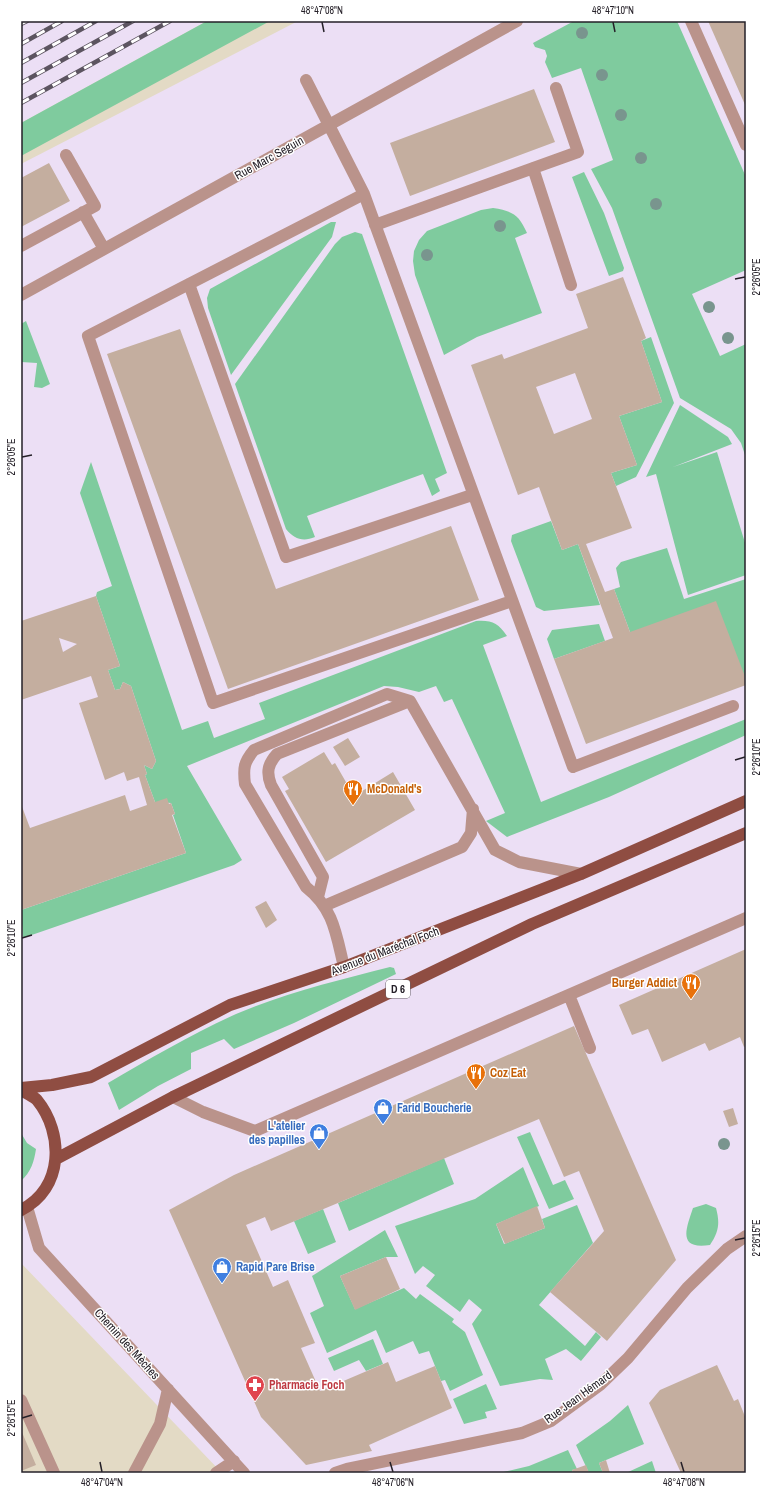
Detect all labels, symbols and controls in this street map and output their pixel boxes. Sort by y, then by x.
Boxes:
text: 48°47'08"N [301,4,343,17]
text: 48°47'10"N [592,4,634,17]
street label: Rue Marc Seguin [232,132,306,184]
text: 2°26'05"E [750,259,763,295]
text: 2°26'05"E [5,439,18,475]
text: 2°26'10"E [750,739,763,775]
restaurant icon: McDonald's [342,778,364,806]
place label: McDonald's [367,781,422,797]
text: 2°26'10"E [5,920,18,956]
street label: Avenue du Maréchal Foch [328,923,441,979]
restaurant icon: Burger Addict [680,972,702,1000]
place label: Burger Addict [612,975,678,991]
road number: D 6 [386,980,410,998]
restaurant icon: Coz Eat [465,1062,487,1090]
place label: Coz Eat [490,1065,527,1081]
shop icon: Farid Boucherie [372,1097,394,1125]
place label: Farid Boucherie [397,1100,472,1116]
place label: L'atelier des papilles [249,1118,306,1148]
shop icon: L'atelier des papilles [308,1122,330,1150]
text: 2°26'15"E [750,1220,763,1256]
shop icon: Rapid Pare Brise [211,1256,233,1284]
place label: Rapid Pare Brise [236,1259,315,1275]
street label: Chemin des Mèches [91,1305,163,1383]
street label: Rue Jean Hémard [541,1367,615,1427]
pharmacy icon: Pharmacie Foch [244,1374,266,1402]
place label: Pharmacie Foch [269,1377,345,1393]
text: 2°26'15"E [5,1400,18,1436]
text: 48°47'04"N [81,1476,123,1489]
text: 48°47'06"N [372,1476,414,1489]
text: 48°47'08"N [663,1476,705,1489]

